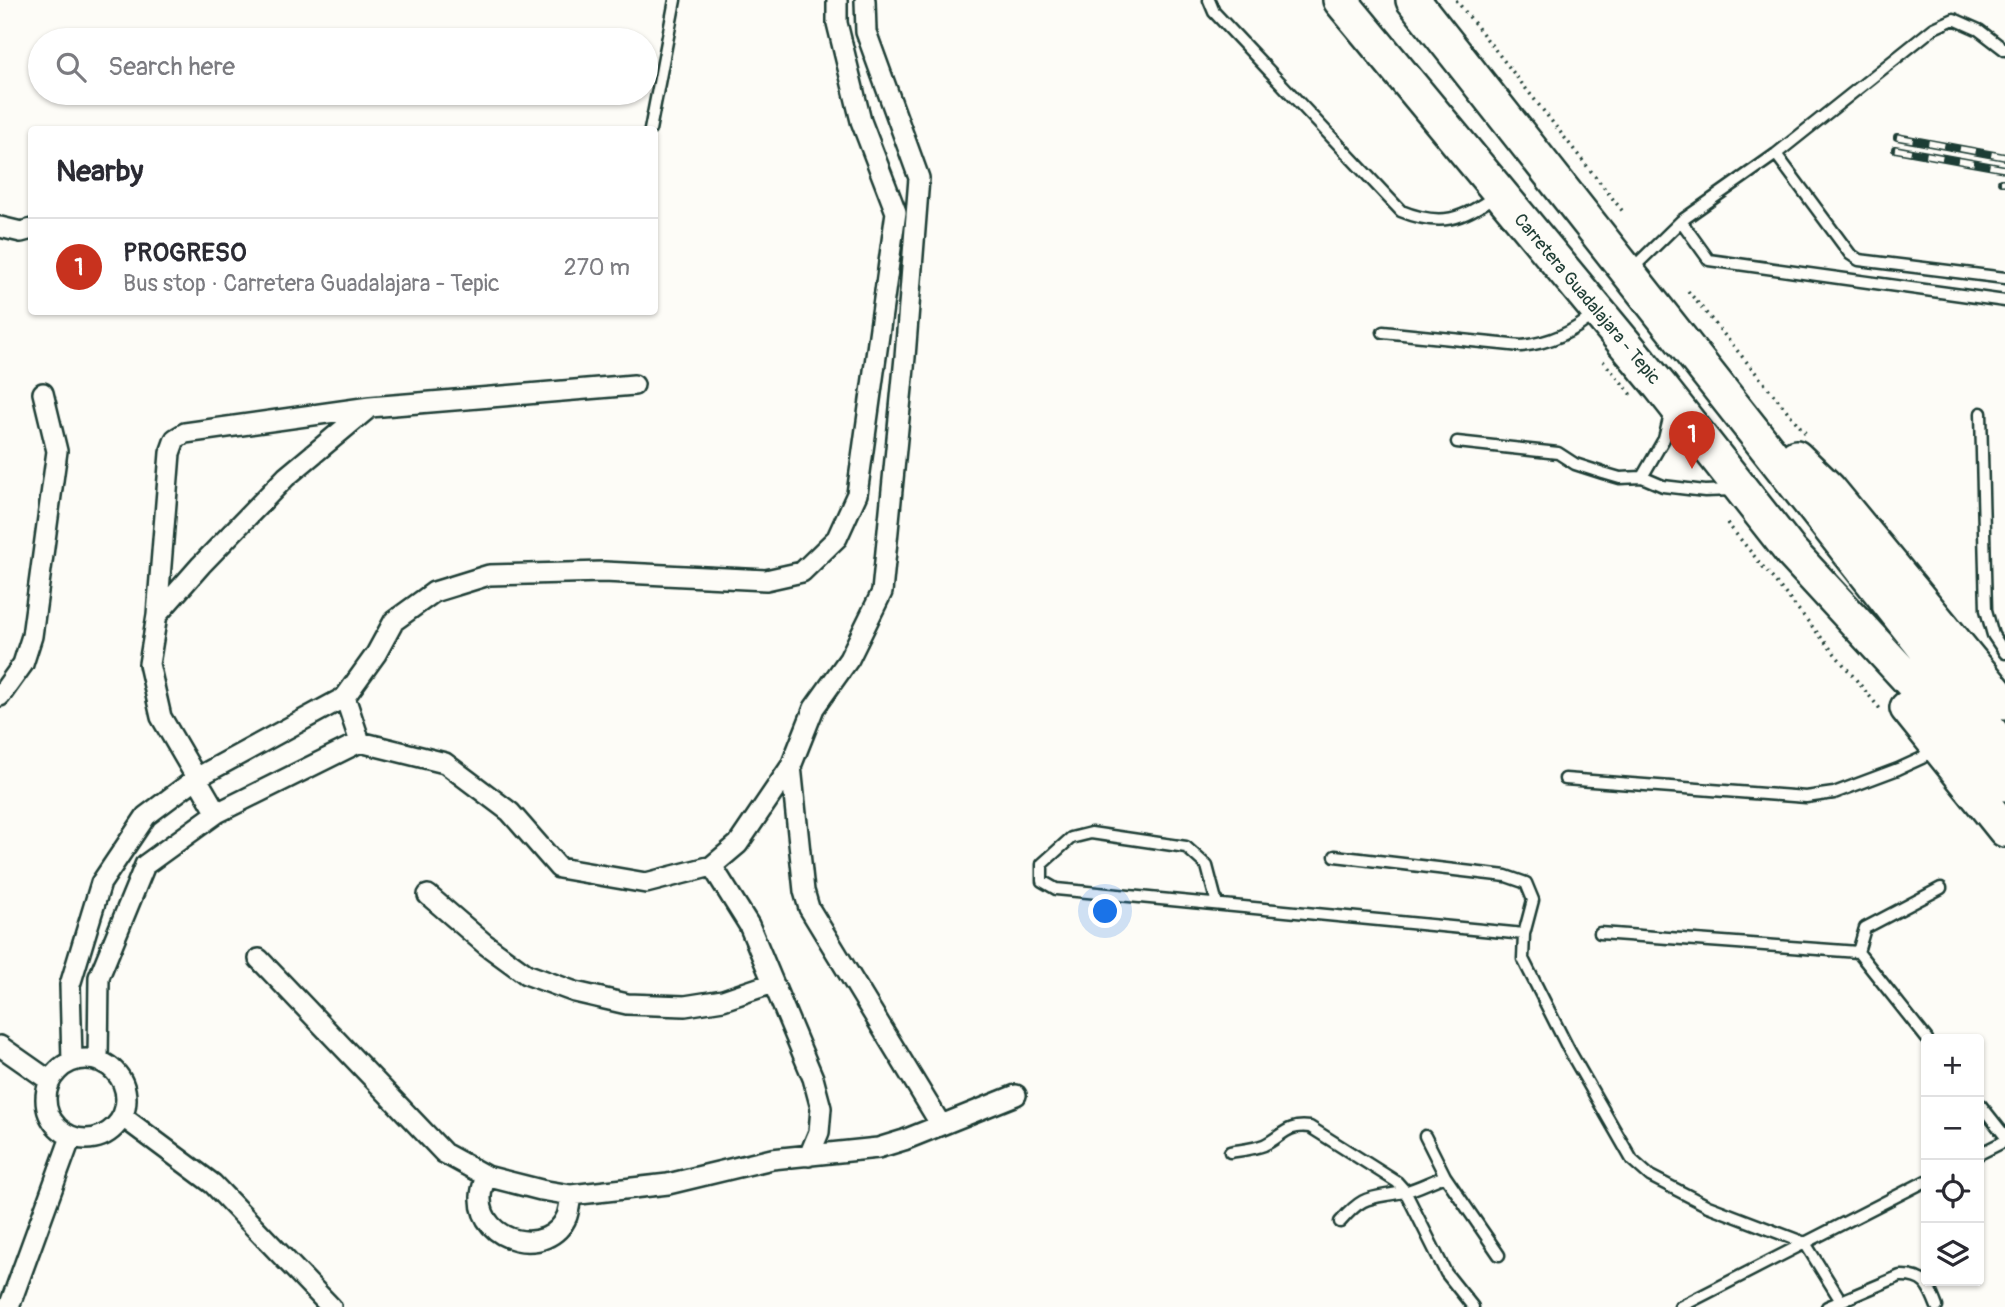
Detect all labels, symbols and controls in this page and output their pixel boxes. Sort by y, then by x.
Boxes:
search box [28,28,658,105]
icon: search [52,48,90,86]
text: Search here [108,51,235,83]
text: Nearby [56,153,143,190]
street label: Carretera Guadalajara - Tepic [1509,209,1665,389]
text: PROGRESO [123,237,246,269]
text: 1 [75,253,84,282]
text: 270 m [564,253,630,282]
text: Bus stop · Carretera Guadalajara - Tepic [123,269,500,298]
pin: 1 [1669,411,1715,469]
your location [1088,894,1122,928]
map controls [1921,1034,1984,1286]
button: + [1921,1034,1984,1097]
button: − [1921,1097,1984,1160]
button: locate [1921,1160,1984,1223]
button: layers [1921,1223,1984,1286]

